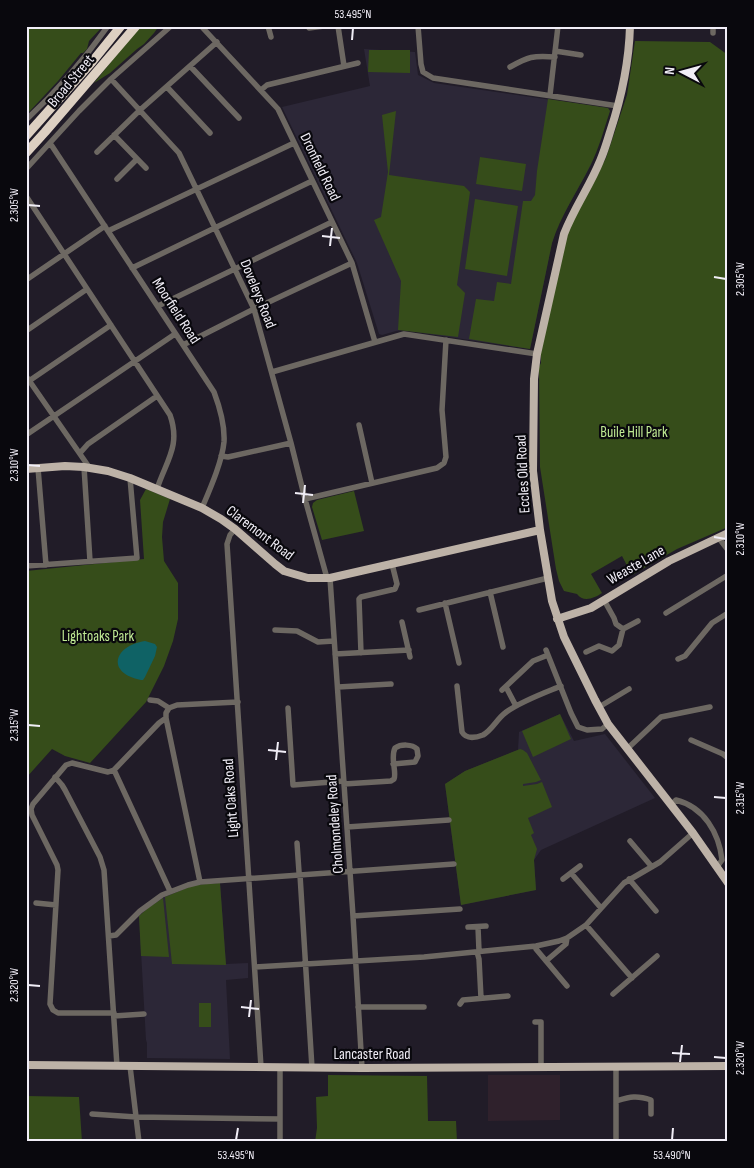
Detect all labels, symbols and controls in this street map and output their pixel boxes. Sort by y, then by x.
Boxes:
text: 53.495°N [335,7,371,22]
north arrow [656,48,706,98]
street label: Broad Street [43,50,99,111]
text: N [661,66,678,75]
street label: Dronfield Road [295,130,345,204]
text: 2.305°W [7,188,22,222]
street label: Doveleys Road [236,257,280,331]
text: 2.305°W [733,262,748,296]
street label: Moorfield Road [148,274,204,348]
park label: Buile Hill Park [600,423,668,442]
street label: Eccles Old Road [511,434,535,514]
text: 2.310°W [7,448,22,482]
street label: Claremont Road [222,501,298,565]
text: 2.310°W [733,522,748,556]
street label: Weaste Lane [604,541,668,589]
park label: Lightoaks Park [62,627,135,646]
text: 2.315°W [7,708,22,741]
street label: Light Oaks Road [219,758,243,838]
street label: Cholmondeley Road [322,774,348,874]
text: 2.315°W [733,781,748,814]
text: 2.320°W [7,968,22,1002]
text: 2.320°W [733,1041,748,1075]
street label: Lancaster Road [334,1045,410,1064]
text: 53.495°N [218,1148,254,1163]
text: 53.490°N [653,1148,691,1163]

